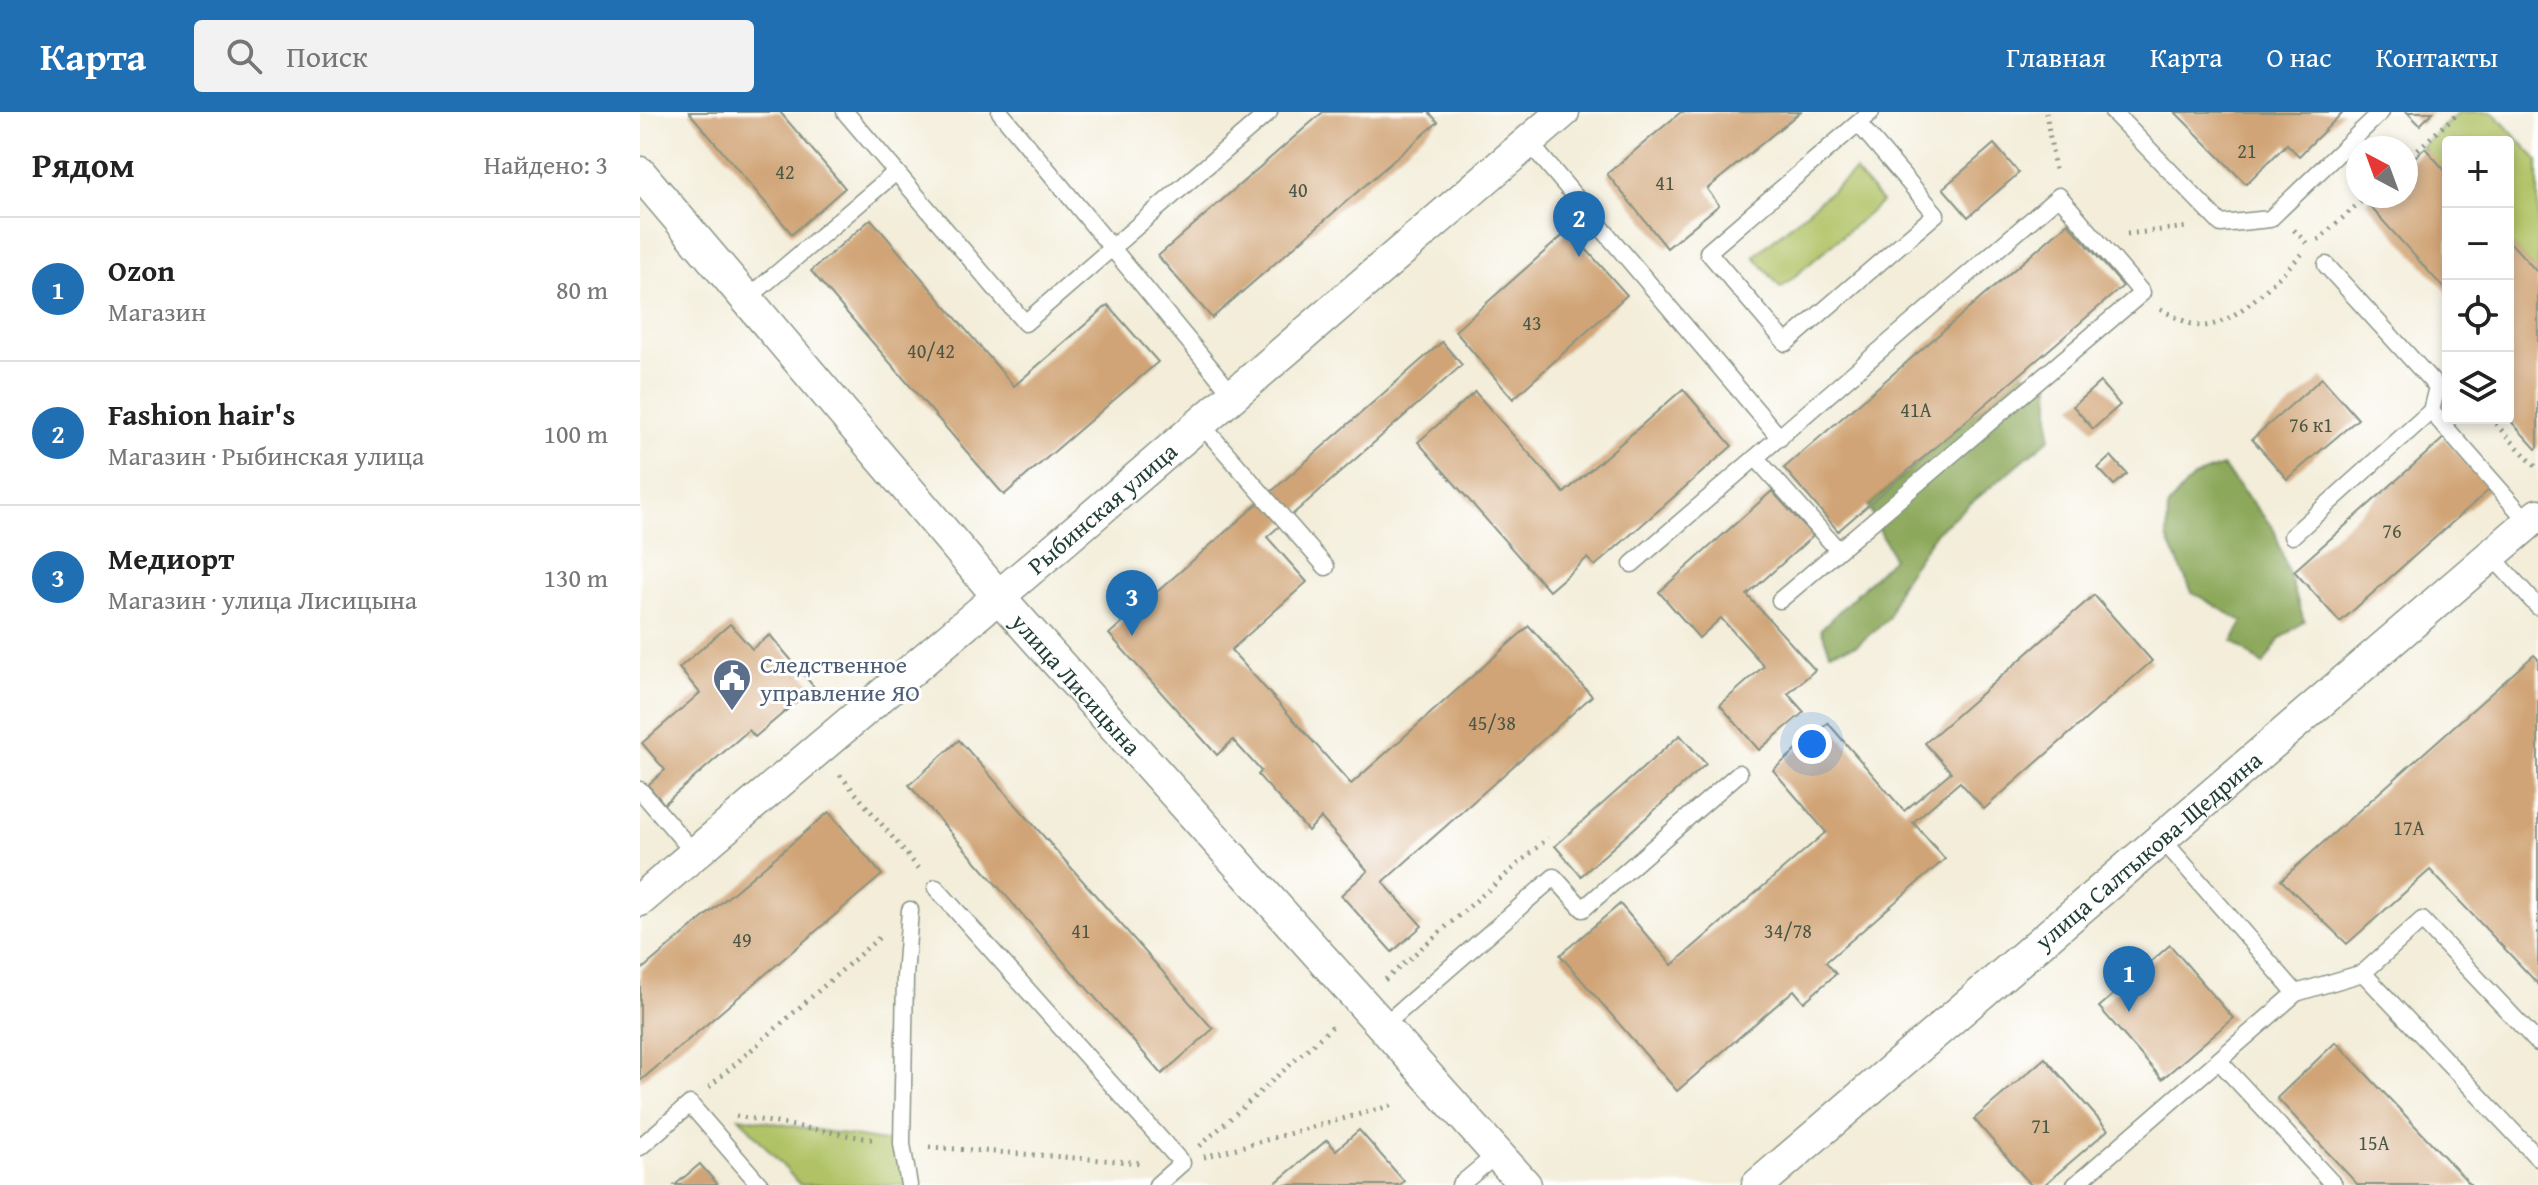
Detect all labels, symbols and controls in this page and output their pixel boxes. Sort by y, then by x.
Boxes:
search box [194,20,754,92]
text: Карта [40,28,146,84]
icon: search [222,34,266,78]
text: Поиск [286,34,368,78]
text: Главная [2006,36,2106,77]
text: Карта [2150,36,2222,77]
text: О нас [2266,36,2332,77]
text: Контакты [2376,36,2498,77]
house number: 21 [2237,136,2257,165]
north arrow [2346,136,2418,208]
map controls [2442,136,2514,424]
button: + [2442,136,2514,208]
text: Рядом [32,140,135,189]
text: Найдено: 3 [484,145,608,184]
house number: 42 [775,157,795,186]
house number: 41 [1655,168,1675,197]
house number: 40 [1288,175,1308,204]
pin: 2 [1553,191,1605,257]
button: − [2442,208,2514,280]
text: Ozon [108,248,175,292]
text: 1 [51,270,65,309]
text: 80 m [556,270,608,309]
button: locate [2442,280,2514,352]
text: Магазин [108,292,206,331]
house number: 43 [1522,308,1542,337]
house number: 40/42 [907,336,955,365]
button: layers [2442,352,2514,424]
text: Fashion hair's [108,392,295,436]
house number: 41А [1900,395,1932,424]
house number: 76 к1 [2289,410,2333,439]
text: 2 [51,414,65,453]
text: 100 m [543,414,608,453]
street label: Рыбинская улица [1020,433,1185,582]
text: Магазин · Рыбинская улица [108,436,424,475]
house number: 76 [2382,516,2402,545]
text: Медиорт [108,536,234,580]
text: 3 [51,558,65,597]
text: 130 m [543,558,608,597]
pin: 3 [1106,570,1158,636]
text: Магазин · улица Лисицына [108,580,417,619]
street label: улица Лисицына [1003,604,1150,763]
place label: Следственное управление ЯО [759,647,920,710]
public building icon: Следственное управление ЯО [711,657,753,712]
house number: 45/38 [1468,708,1516,737]
your location [1792,724,1832,764]
street label: улица Салтыкова-Щедрина [2026,742,2270,958]
house number: 17А [2393,813,2425,842]
house number: 41 [1071,916,1091,945]
house number: 34/78 [1764,916,1812,945]
house number: 49 [732,925,752,954]
pin: 1 [2103,946,2155,1012]
house number: 71 [2031,1111,2051,1140]
house number: 15А [2358,1128,2390,1157]

